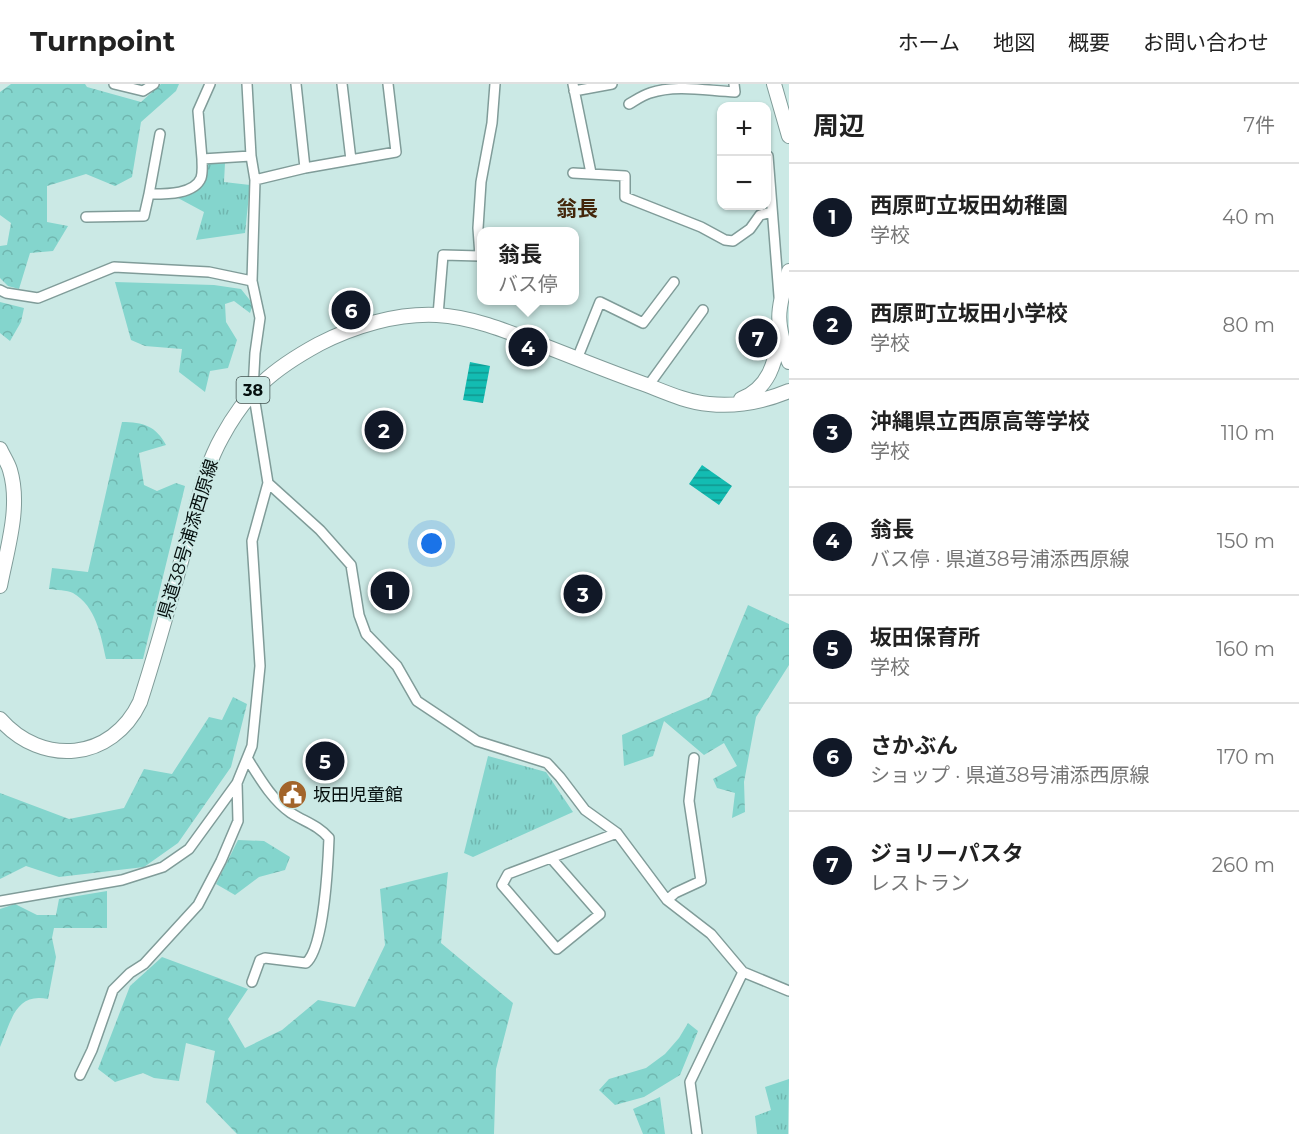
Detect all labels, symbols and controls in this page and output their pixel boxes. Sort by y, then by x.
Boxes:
text: Turnpoint [30,24,175,58]
text: ホーム [898,30,960,55]
text: 地図 [993,30,1035,55]
text: 概要 [1068,30,1110,55]
text: お問い合わせ [1143,30,1269,55]
map controls [717,102,771,210]
button: + [717,102,771,156]
text: 周辺 [813,110,865,142]
text: 7件 [1243,113,1275,137]
button: − [717,156,771,210]
text: 西原町立坂田幼稚園 [870,192,1068,219]
district label: 翁長 [556,196,598,221]
text: 1 [829,205,836,229]
text: 40 m [1222,205,1275,229]
text: 学校 [870,223,910,247]
popup [477,227,579,305]
text: 翁長 [498,241,542,268]
text: バス停 [498,272,558,296]
pin: 6 [332,288,370,332]
text: 西原町立坂田小学校 [870,300,1068,327]
text: 2 [827,313,838,337]
text: 80 m [1223,313,1275,337]
pin: 7 [738,316,777,360]
pin: 4 [508,324,548,370]
text: 学校 [870,331,910,355]
road number: 38 [236,377,270,403]
pin: 2 [364,408,404,452]
text: 沖縄県立西原高等学校 [870,408,1090,435]
text: 3 [827,421,838,445]
text: 110 m [1221,421,1275,445]
text: 学校 [870,439,910,463]
street label: 県道38号浦添西原線 [153,457,223,621]
text: 翁長 [870,516,914,543]
your location [417,529,446,558]
text: 4 [826,529,839,553]
text: 150 m [1217,529,1275,553]
text: バス停 · 県道38号浦添西原線 [870,547,1130,571]
pin: 1 [370,568,410,614]
pin: 3 [564,572,602,616]
text: 坂田保育所 [870,624,980,651]
text: 5 [827,637,838,661]
text: 160 m [1216,637,1275,661]
text: 学校 [870,655,910,679]
text: さかぶん [870,732,958,759]
pin: 5 [306,738,344,784]
text: 6 [826,745,839,769]
text: 170 m [1217,745,1275,769]
text: ショップ · 県道38号浦添西原線 [870,763,1150,787]
public building icon: 坂田児童館 [276,779,308,811]
place label: 坂田児童館 [313,784,403,806]
text: ジョリーパスタ [870,840,1024,867]
text: 7 [826,853,839,877]
text: 260 m [1212,853,1275,877]
text: レストラン [870,871,970,895]

